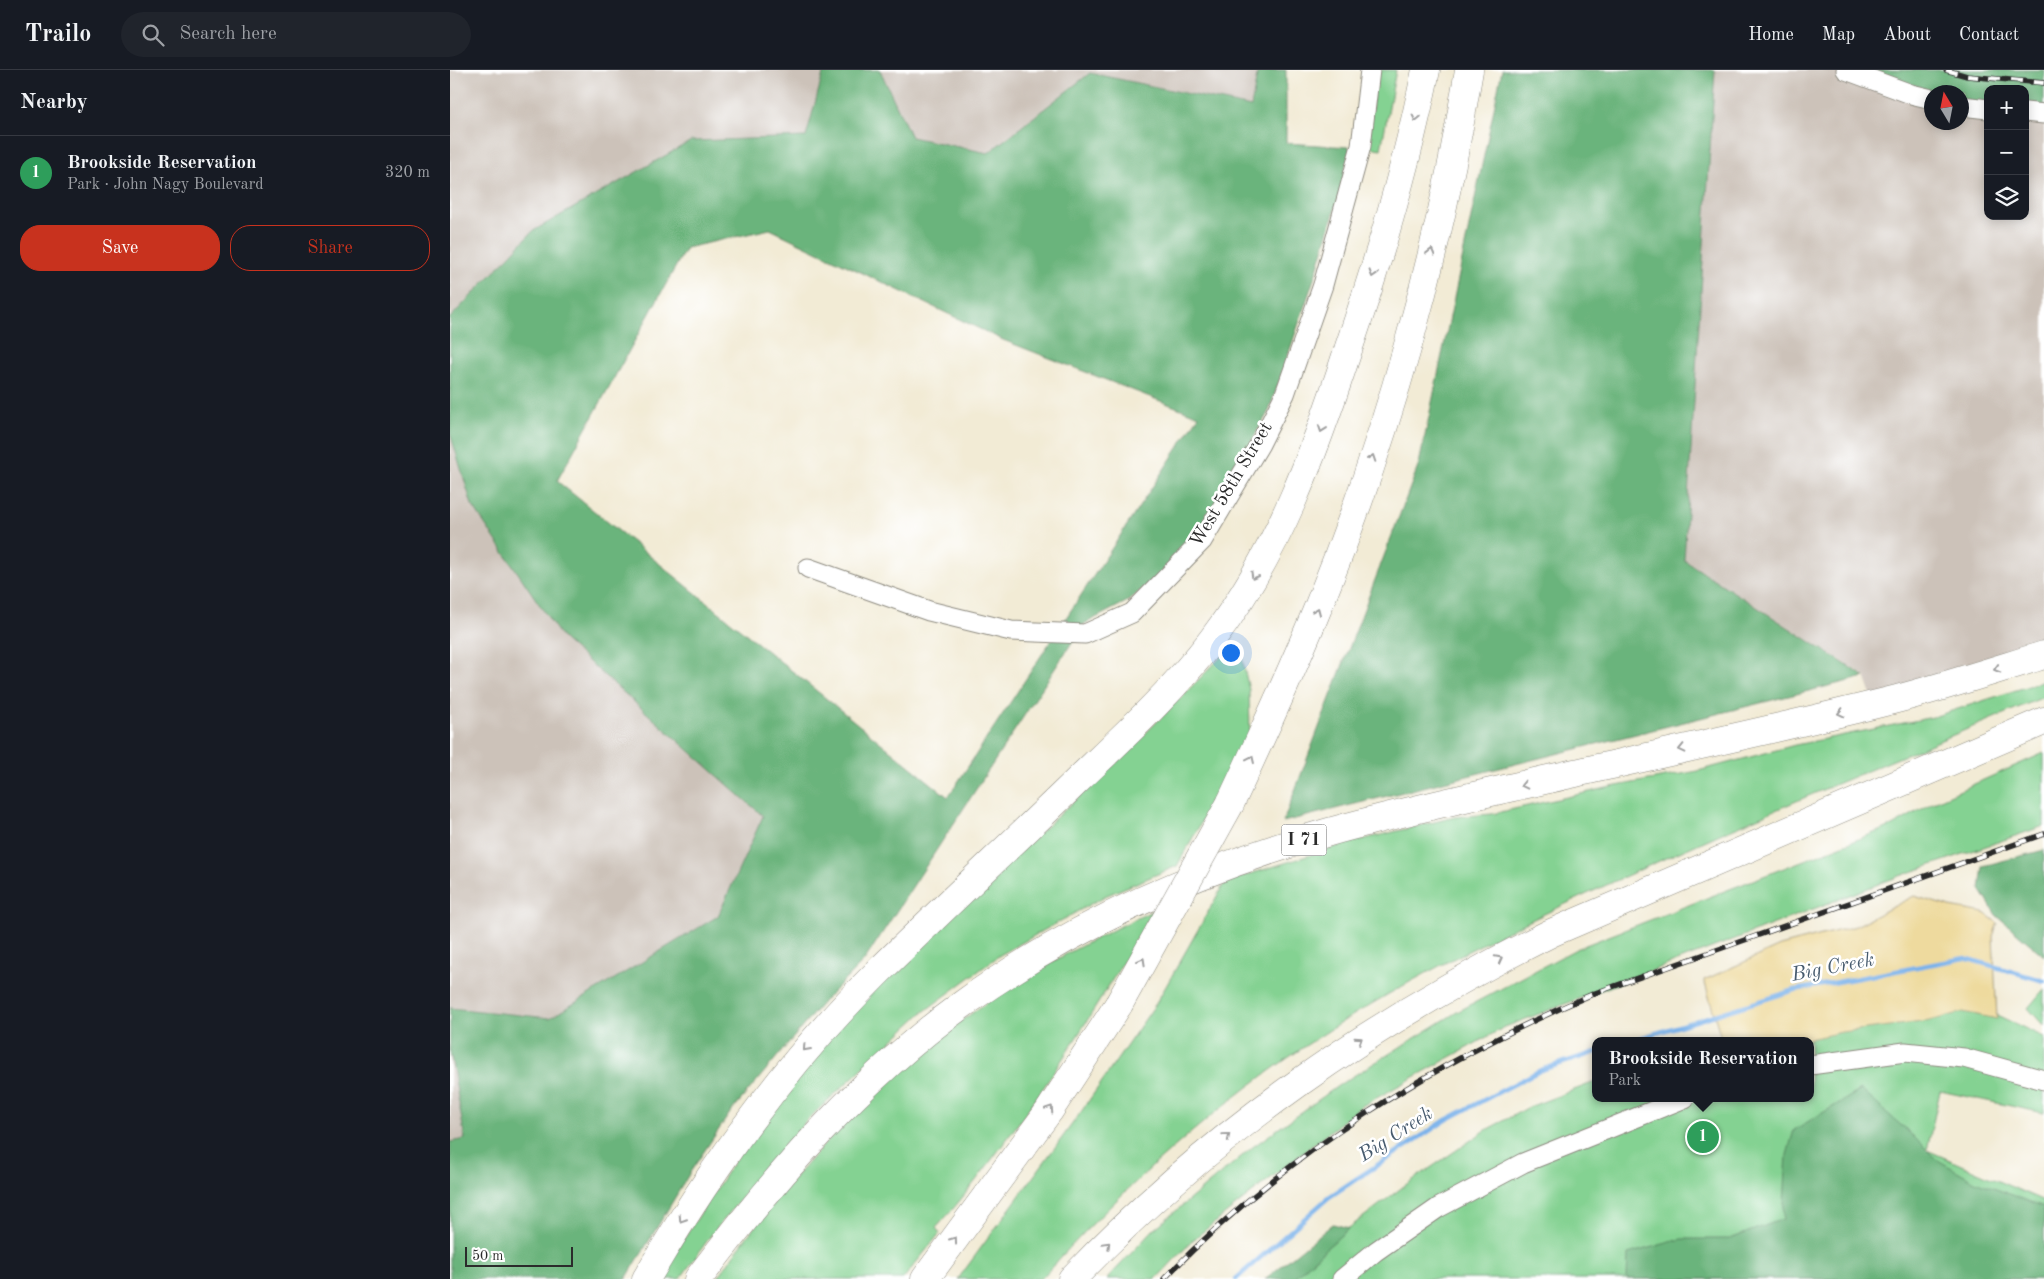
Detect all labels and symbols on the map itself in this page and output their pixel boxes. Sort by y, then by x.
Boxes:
north arrow [1924,85,1969,130]
one-way arrow [1412,113,1422,122]
one-way arrow [1425,247,1436,256]
one-way arrow [1369,270,1379,278]
street label: West 58th Street [1187,419,1277,551]
one-way arrow [1318,424,1328,432]
one-way arrow [1366,454,1376,463]
one-way arrow [1250,570,1260,579]
one-way arrow [1310,607,1321,616]
your location [1218,640,1244,666]
one-way arrow [1994,664,2002,674]
one-way arrow [1836,707,1845,718]
one-way arrow [1678,743,1687,754]
one-way arrow [1245,756,1255,765]
one-way arrow [1520,779,1528,790]
road number: I 71 [1282,824,1326,856]
water label: Big Creek [1789,950,1876,986]
one-way arrow [1494,955,1503,965]
one-way arrow [1136,958,1146,967]
one-way arrow [1353,1037,1362,1047]
one-way arrow [802,1043,811,1052]
water label: Big Creek [1355,1104,1437,1167]
one-way arrow [1044,1105,1053,1115]
pin: 1 [1687,1118,1719,1156]
one-way arrow [1221,1133,1230,1141]
one-way arrow [679,1214,688,1223]
one-way arrow [949,1237,957,1246]
one-way arrow [1101,1241,1110,1250]
scale bar [465,1244,572,1267]

